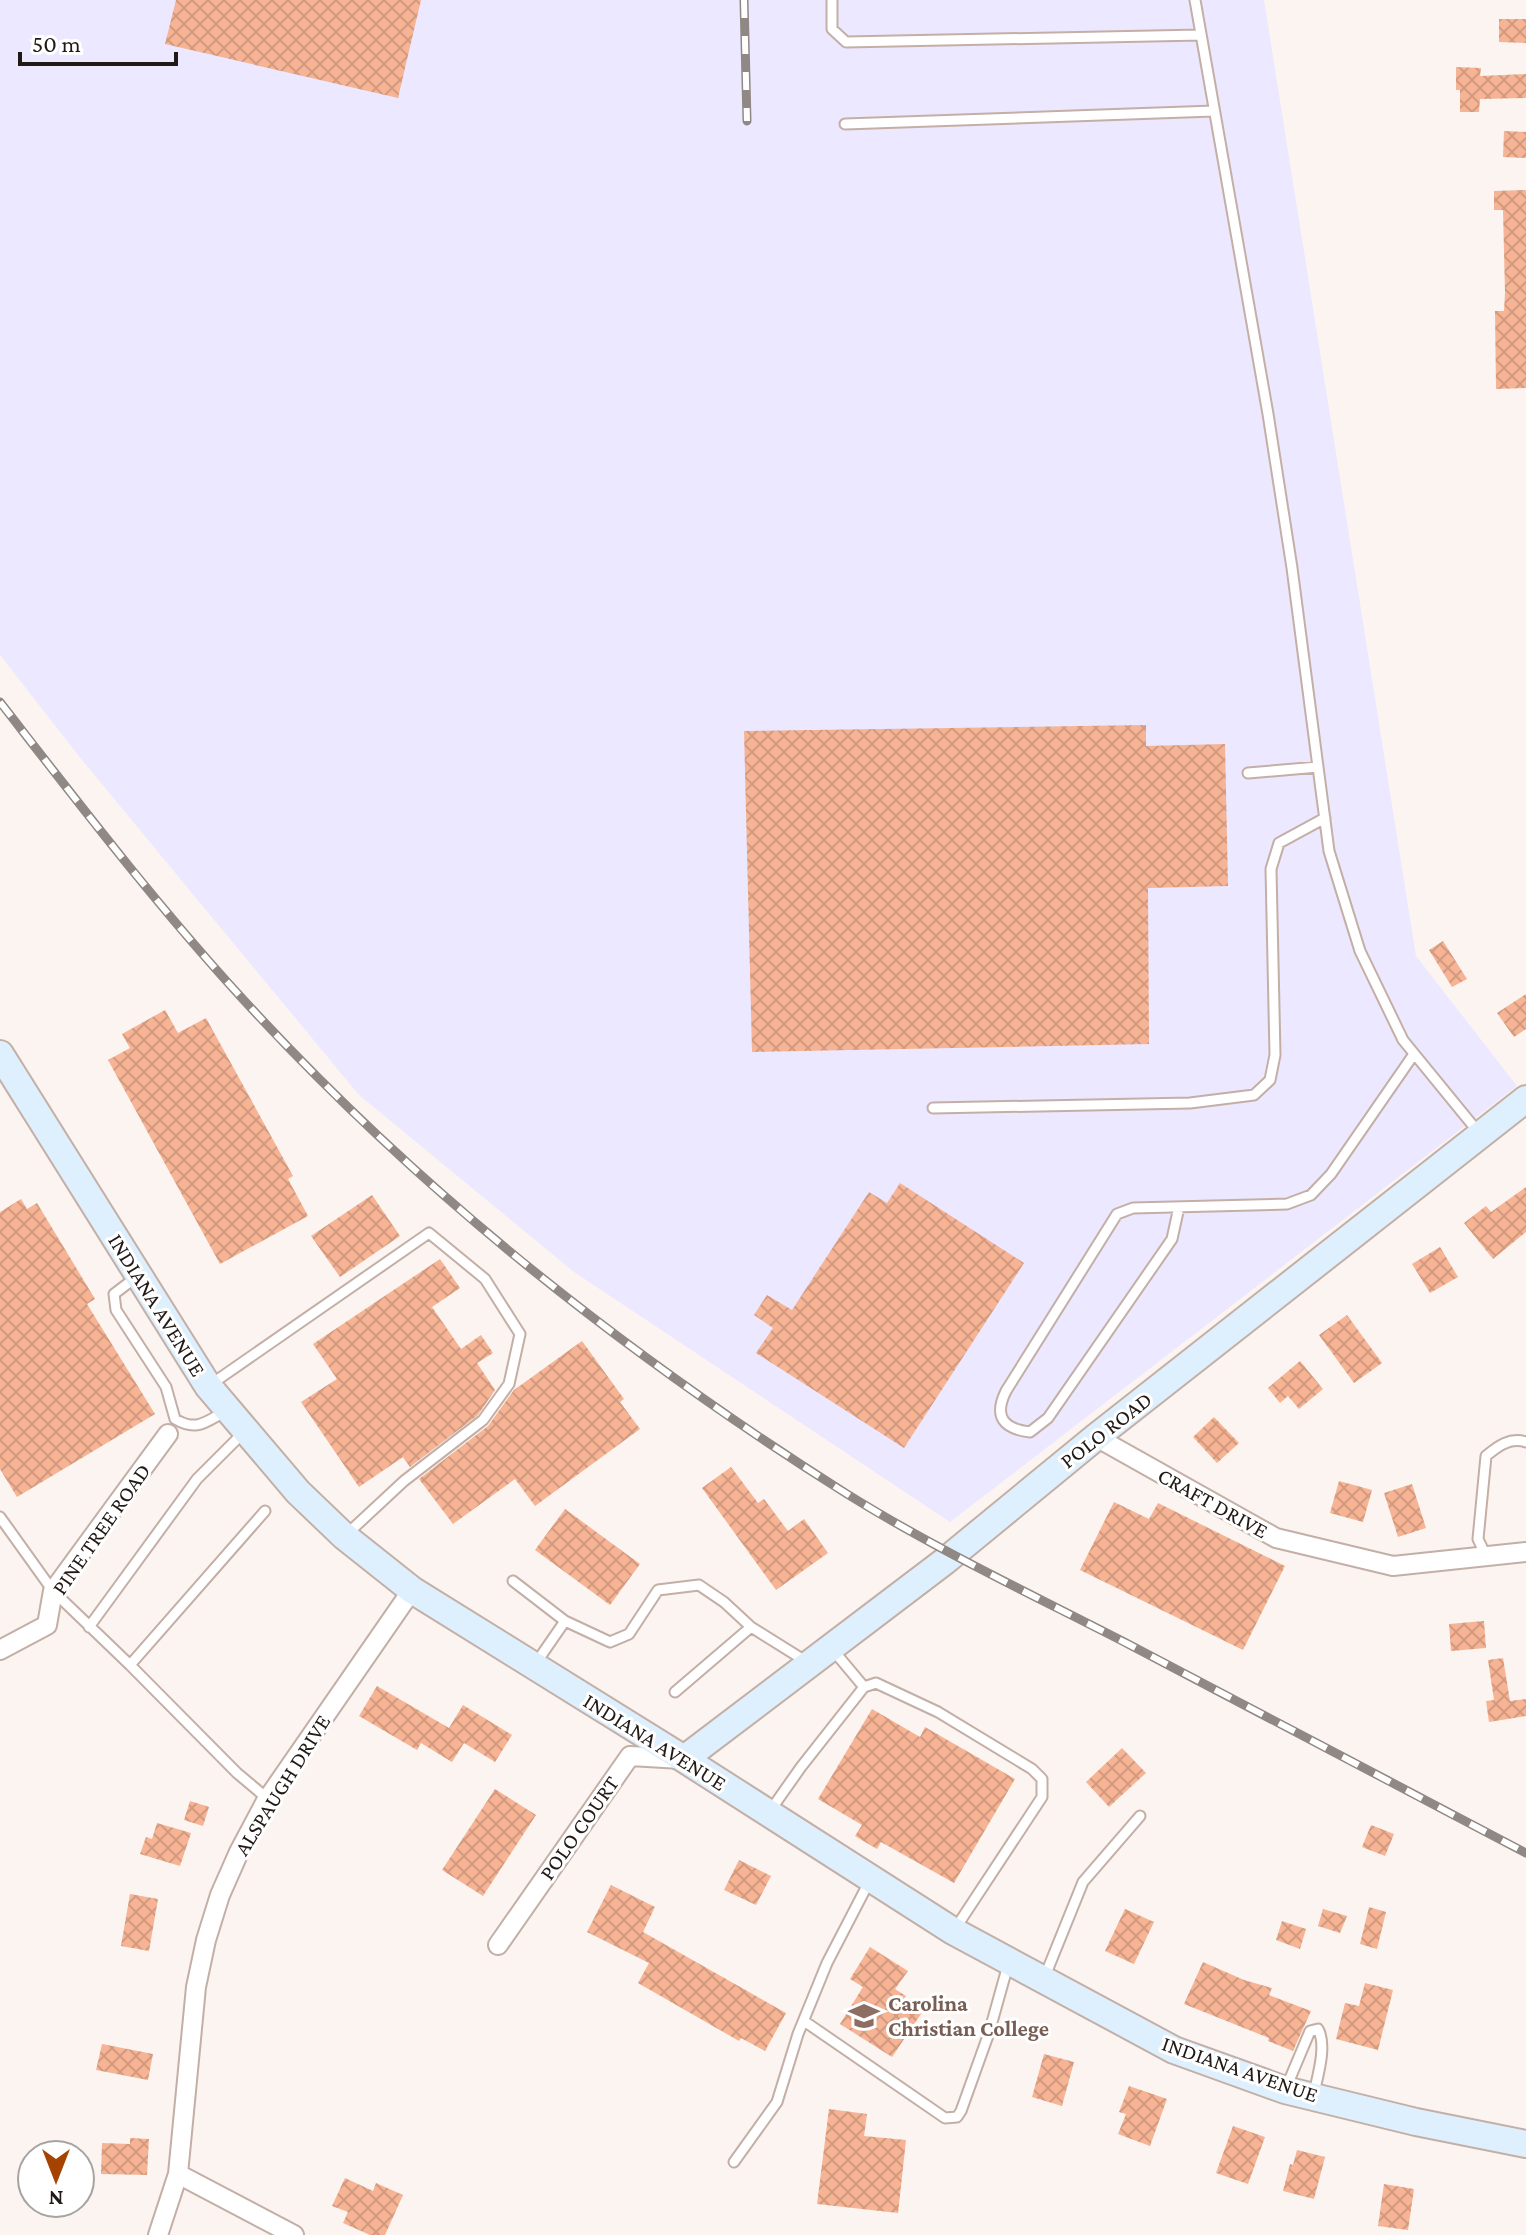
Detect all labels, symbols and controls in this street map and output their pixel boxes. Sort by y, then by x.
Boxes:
scale bar [20,16,176,66]
text: 50 m [32,30,81,57]
street label: INDIANA AVENUE [103,1229,211,1381]
street label: POLO ROAD [1055,1387,1157,1473]
street label: PINE TREE ROAD [47,1459,155,1599]
street label: CRAFT DRIVE [1154,1462,1273,1544]
street label: INDIANA AVENUE [579,1688,731,1796]
street label: ALSPAUGH DRIVE [229,1710,335,1860]
street label: POLO COURT [534,1771,624,1885]
place label: Carolina Christian College [888,1991,1049,2041]
school or university icon: Carolina Christian College [847,1999,881,2033]
street label: INDIANA AVENUE [1159,2031,1321,2107]
north arrow [16,2139,96,2219]
text: N [49,2186,64,2211]

